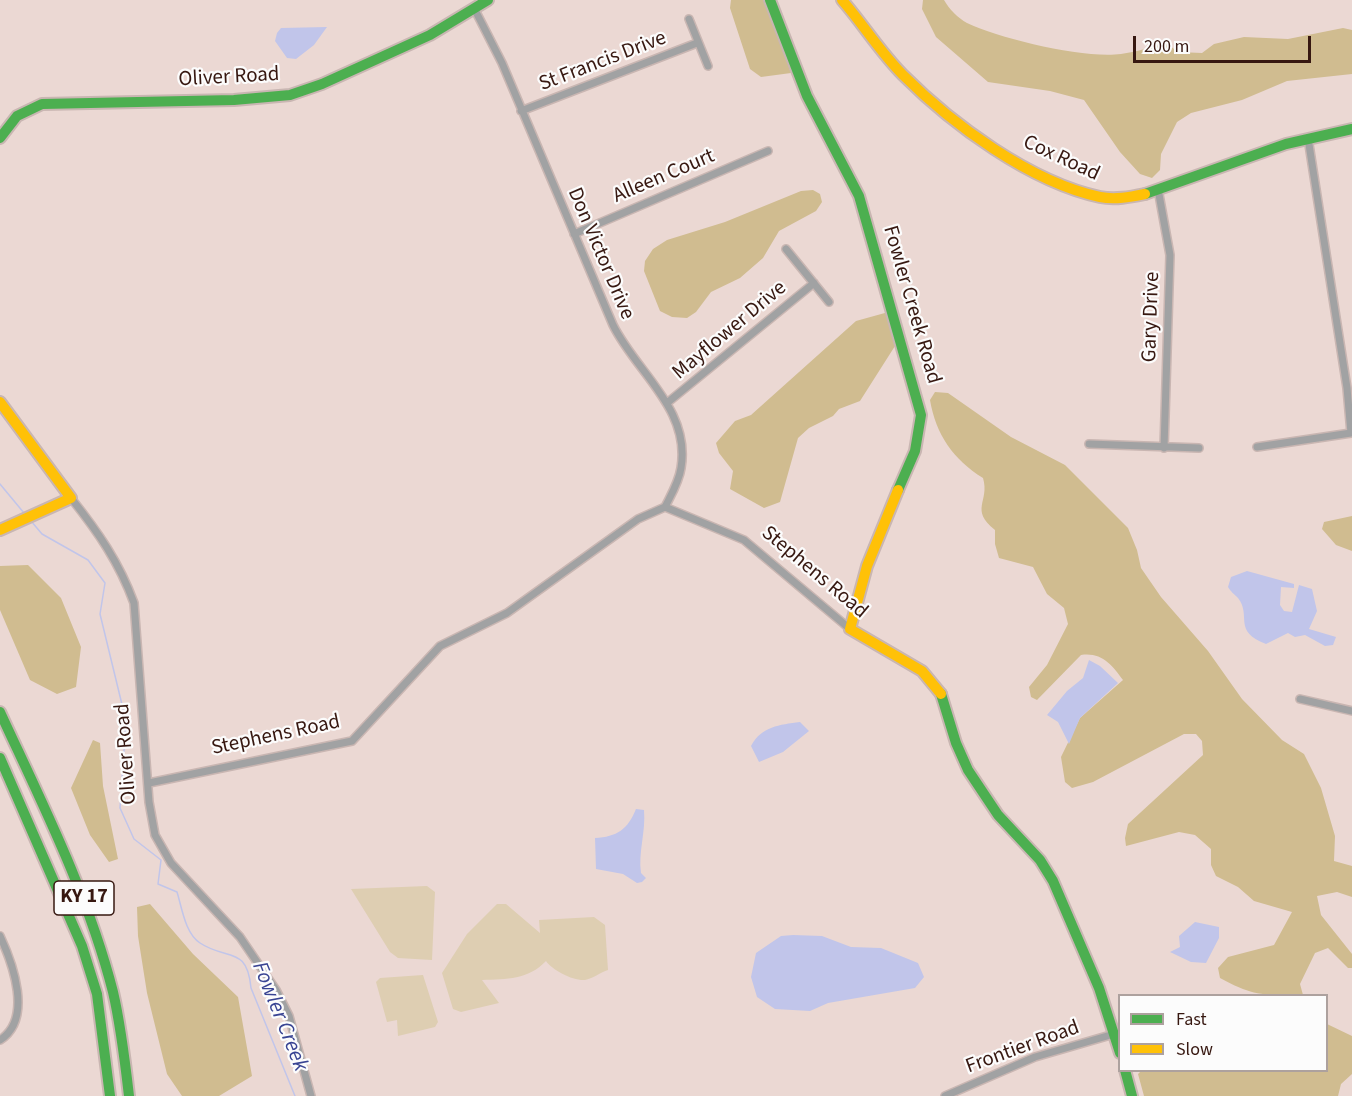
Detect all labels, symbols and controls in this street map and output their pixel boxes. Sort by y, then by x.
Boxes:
scale bar [1136,24,1314,62]
street label: St Francis Drive [536,26,670,98]
text: 200 m [1144,34,1189,59]
street label: Oliver Road [178,63,280,93]
street label: Cox Road [1019,130,1103,188]
street label: Alleen Court [609,144,719,210]
street label: Don Victor Drive [561,184,639,324]
street label: Fowler Creek Road [876,223,946,387]
street label: Gary Drive [1138,271,1166,363]
street label: Mayflower Drive [668,276,792,386]
street label: Stephens Road [756,521,872,625]
street label: Oliver Road [111,703,143,805]
street label: Stephens Road [209,710,343,762]
road number: KY 17 [54,881,114,915]
water label: Fowler Creek [245,958,313,1076]
legend [1118,994,1328,1072]
text: Fast [1176,1007,1207,1032]
street label: Frontier Road [963,1016,1083,1080]
text: Slow [1176,1037,1213,1062]

